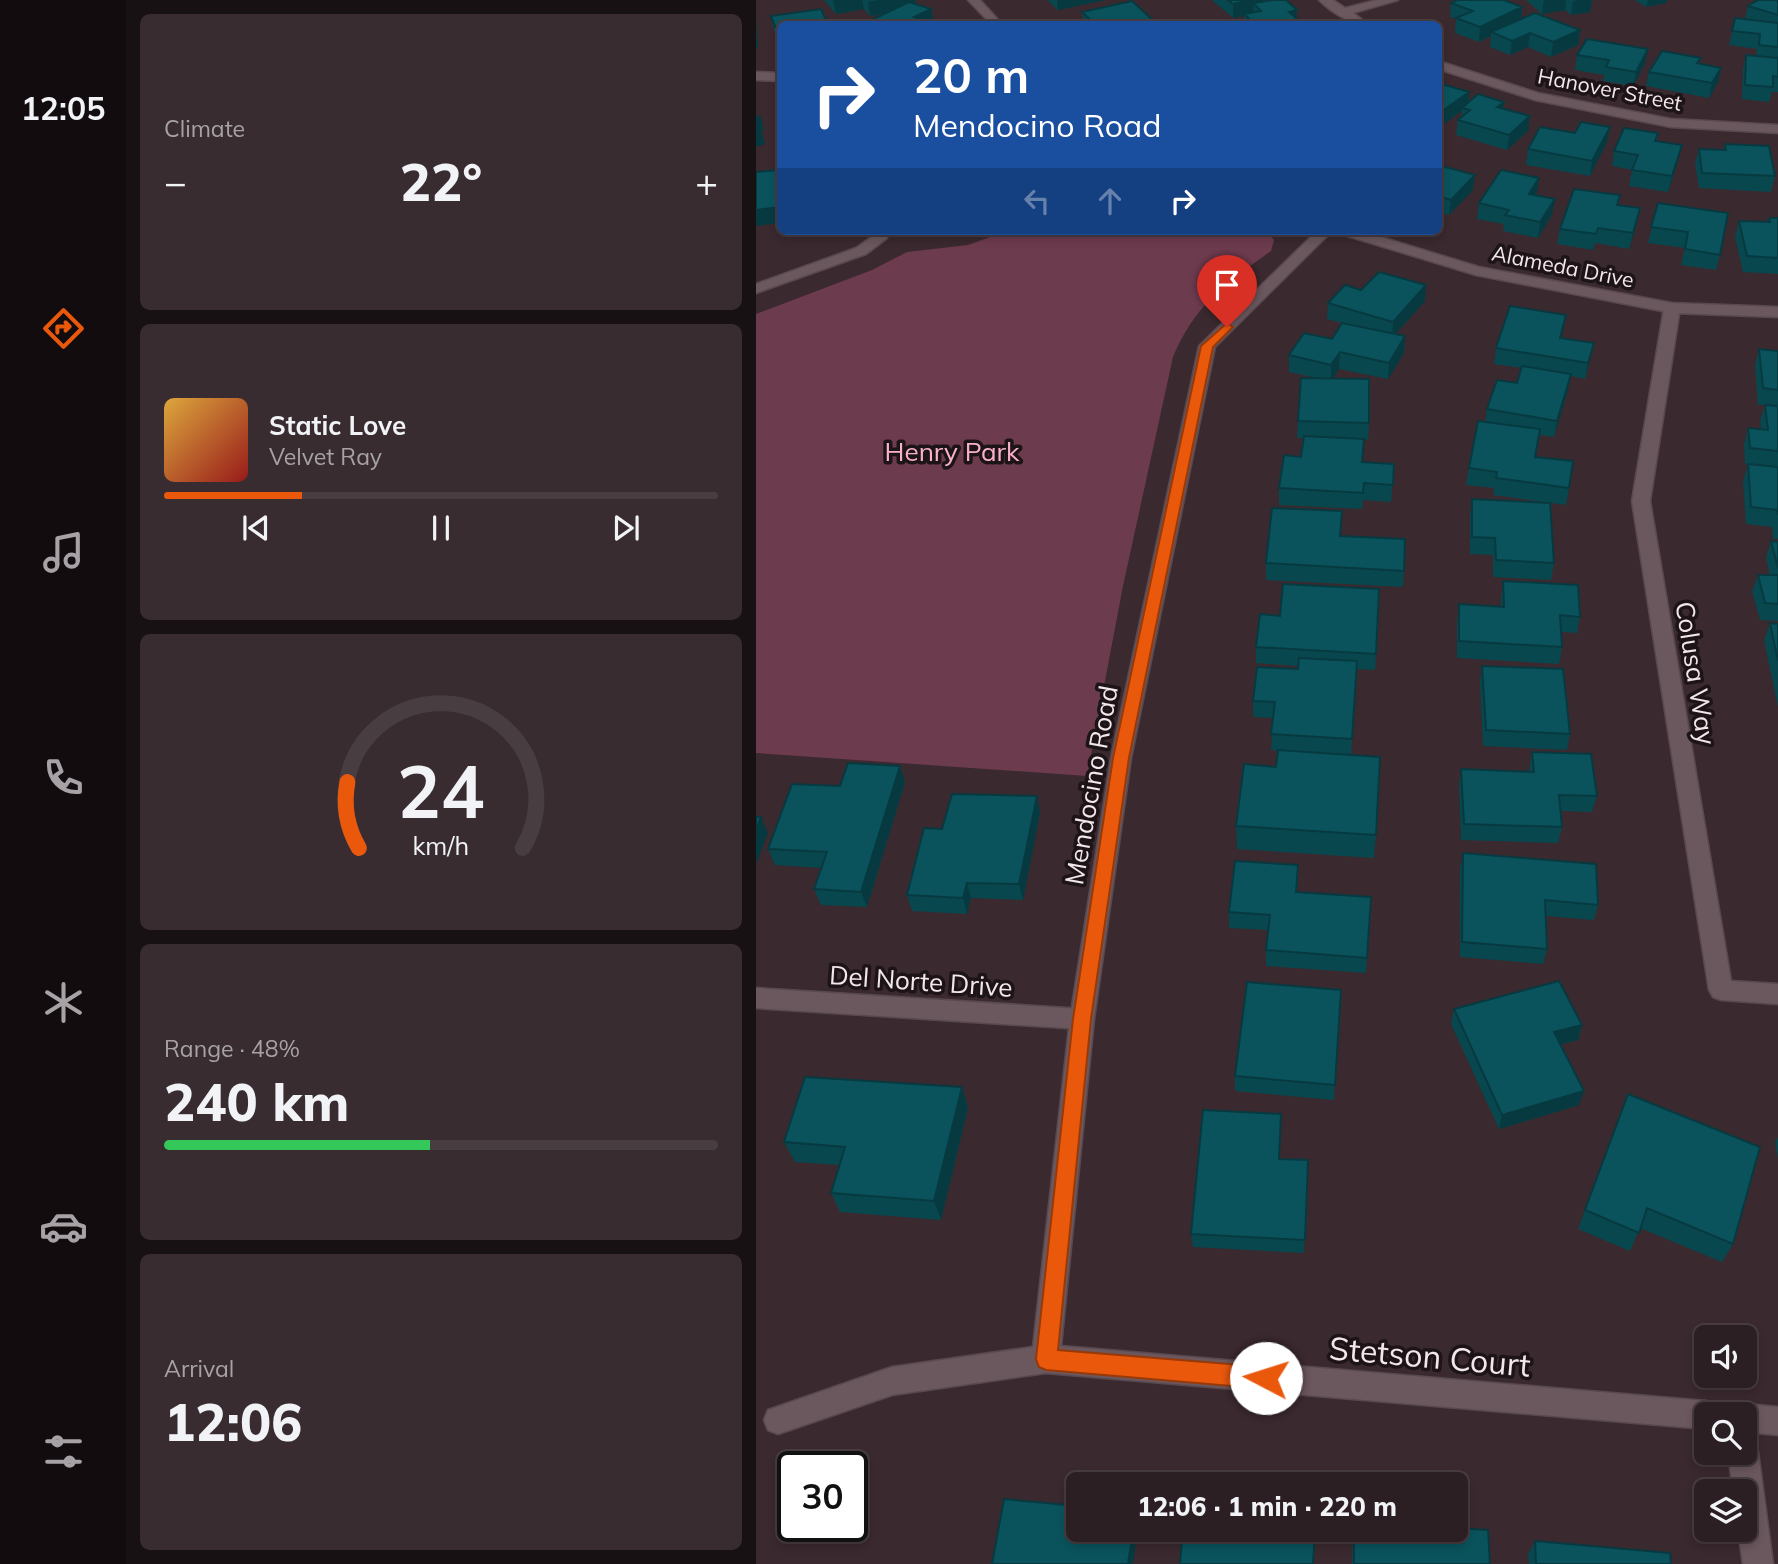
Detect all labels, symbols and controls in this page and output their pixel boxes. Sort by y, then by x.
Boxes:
text: 20 m [913,44,1029,105]
icon: right [798,49,889,140]
street label: Hanover Street [1536,62,1684,116]
text: 12:05 [21,88,105,128]
text: Mendocino Road [913,105,1161,145]
text: Climate [164,114,245,143]
text: 22° [400,149,482,214]
text: − [164,158,187,206]
text: + [695,158,718,206]
icon: left [1018,182,1056,220]
icon: ahead [1091,182,1129,220]
icon: right [1164,182,1202,220]
street label: Alameda Drive [1490,239,1636,293]
pin [1197,255,1257,327]
icon: arrive [1208,266,1246,304]
icon: directions [39,304,88,353]
text: Static Love [269,409,406,442]
park label: Henry Park [885,435,1020,468]
text: Velvet Ray [269,442,382,471]
icon: previous [237,509,275,547]
icon: pause [422,509,460,547]
icon: next [607,509,645,547]
icon: music [39,528,88,577]
street label: Colusa Way [1668,599,1724,747]
street label: Mendocino Road [1057,683,1125,887]
text: 24 [397,745,485,836]
icon: phone [39,753,88,802]
text: km/h [413,830,469,861]
street label: Del Norte Drive [828,958,1014,1004]
icon: climate [39,978,88,1027]
text: Range · 48% [164,1034,300,1063]
text: 240 km [164,1069,349,1134]
icon: car [39,1202,88,1251]
map controls [1694,1325,1757,1542]
button: sound [1694,1325,1757,1388]
street label: Stetson Court [1328,1327,1532,1385]
position arrow [1229,1341,1303,1415]
text: Arrival [164,1354,234,1383]
text: 12:06 [164,1389,302,1454]
button: search [1694,1402,1757,1465]
icon: filters [39,1427,88,1476]
speed limit sign: 30 [777,1451,868,1542]
button: layers [1694,1479,1757,1542]
text: 12:06 · 1 min · 220 m [1137,1490,1397,1523]

